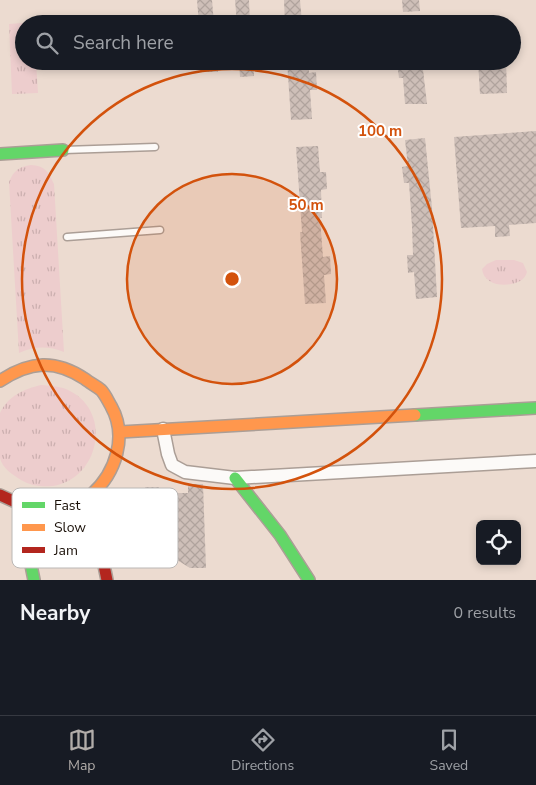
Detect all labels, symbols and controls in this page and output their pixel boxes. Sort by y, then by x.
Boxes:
search box [15,15,521,70]
icon: search [33,29,61,57]
text: Search here [73,30,174,56]
text: 100 m [358,121,402,141]
text: 50 m [288,195,324,215]
centre of rings [223,270,241,288]
legend [12,488,178,568]
text: Fast [54,496,80,515]
text: Slow [54,518,86,537]
map controls [476,520,521,565]
button: locate [476,520,521,565]
text: Jam [53,541,78,560]
text: Nearby [20,599,90,627]
text: 0 results [454,602,516,624]
tab: Map [68,726,96,775]
tab: Directions [231,726,294,775]
tab: Saved [430,726,468,775]

